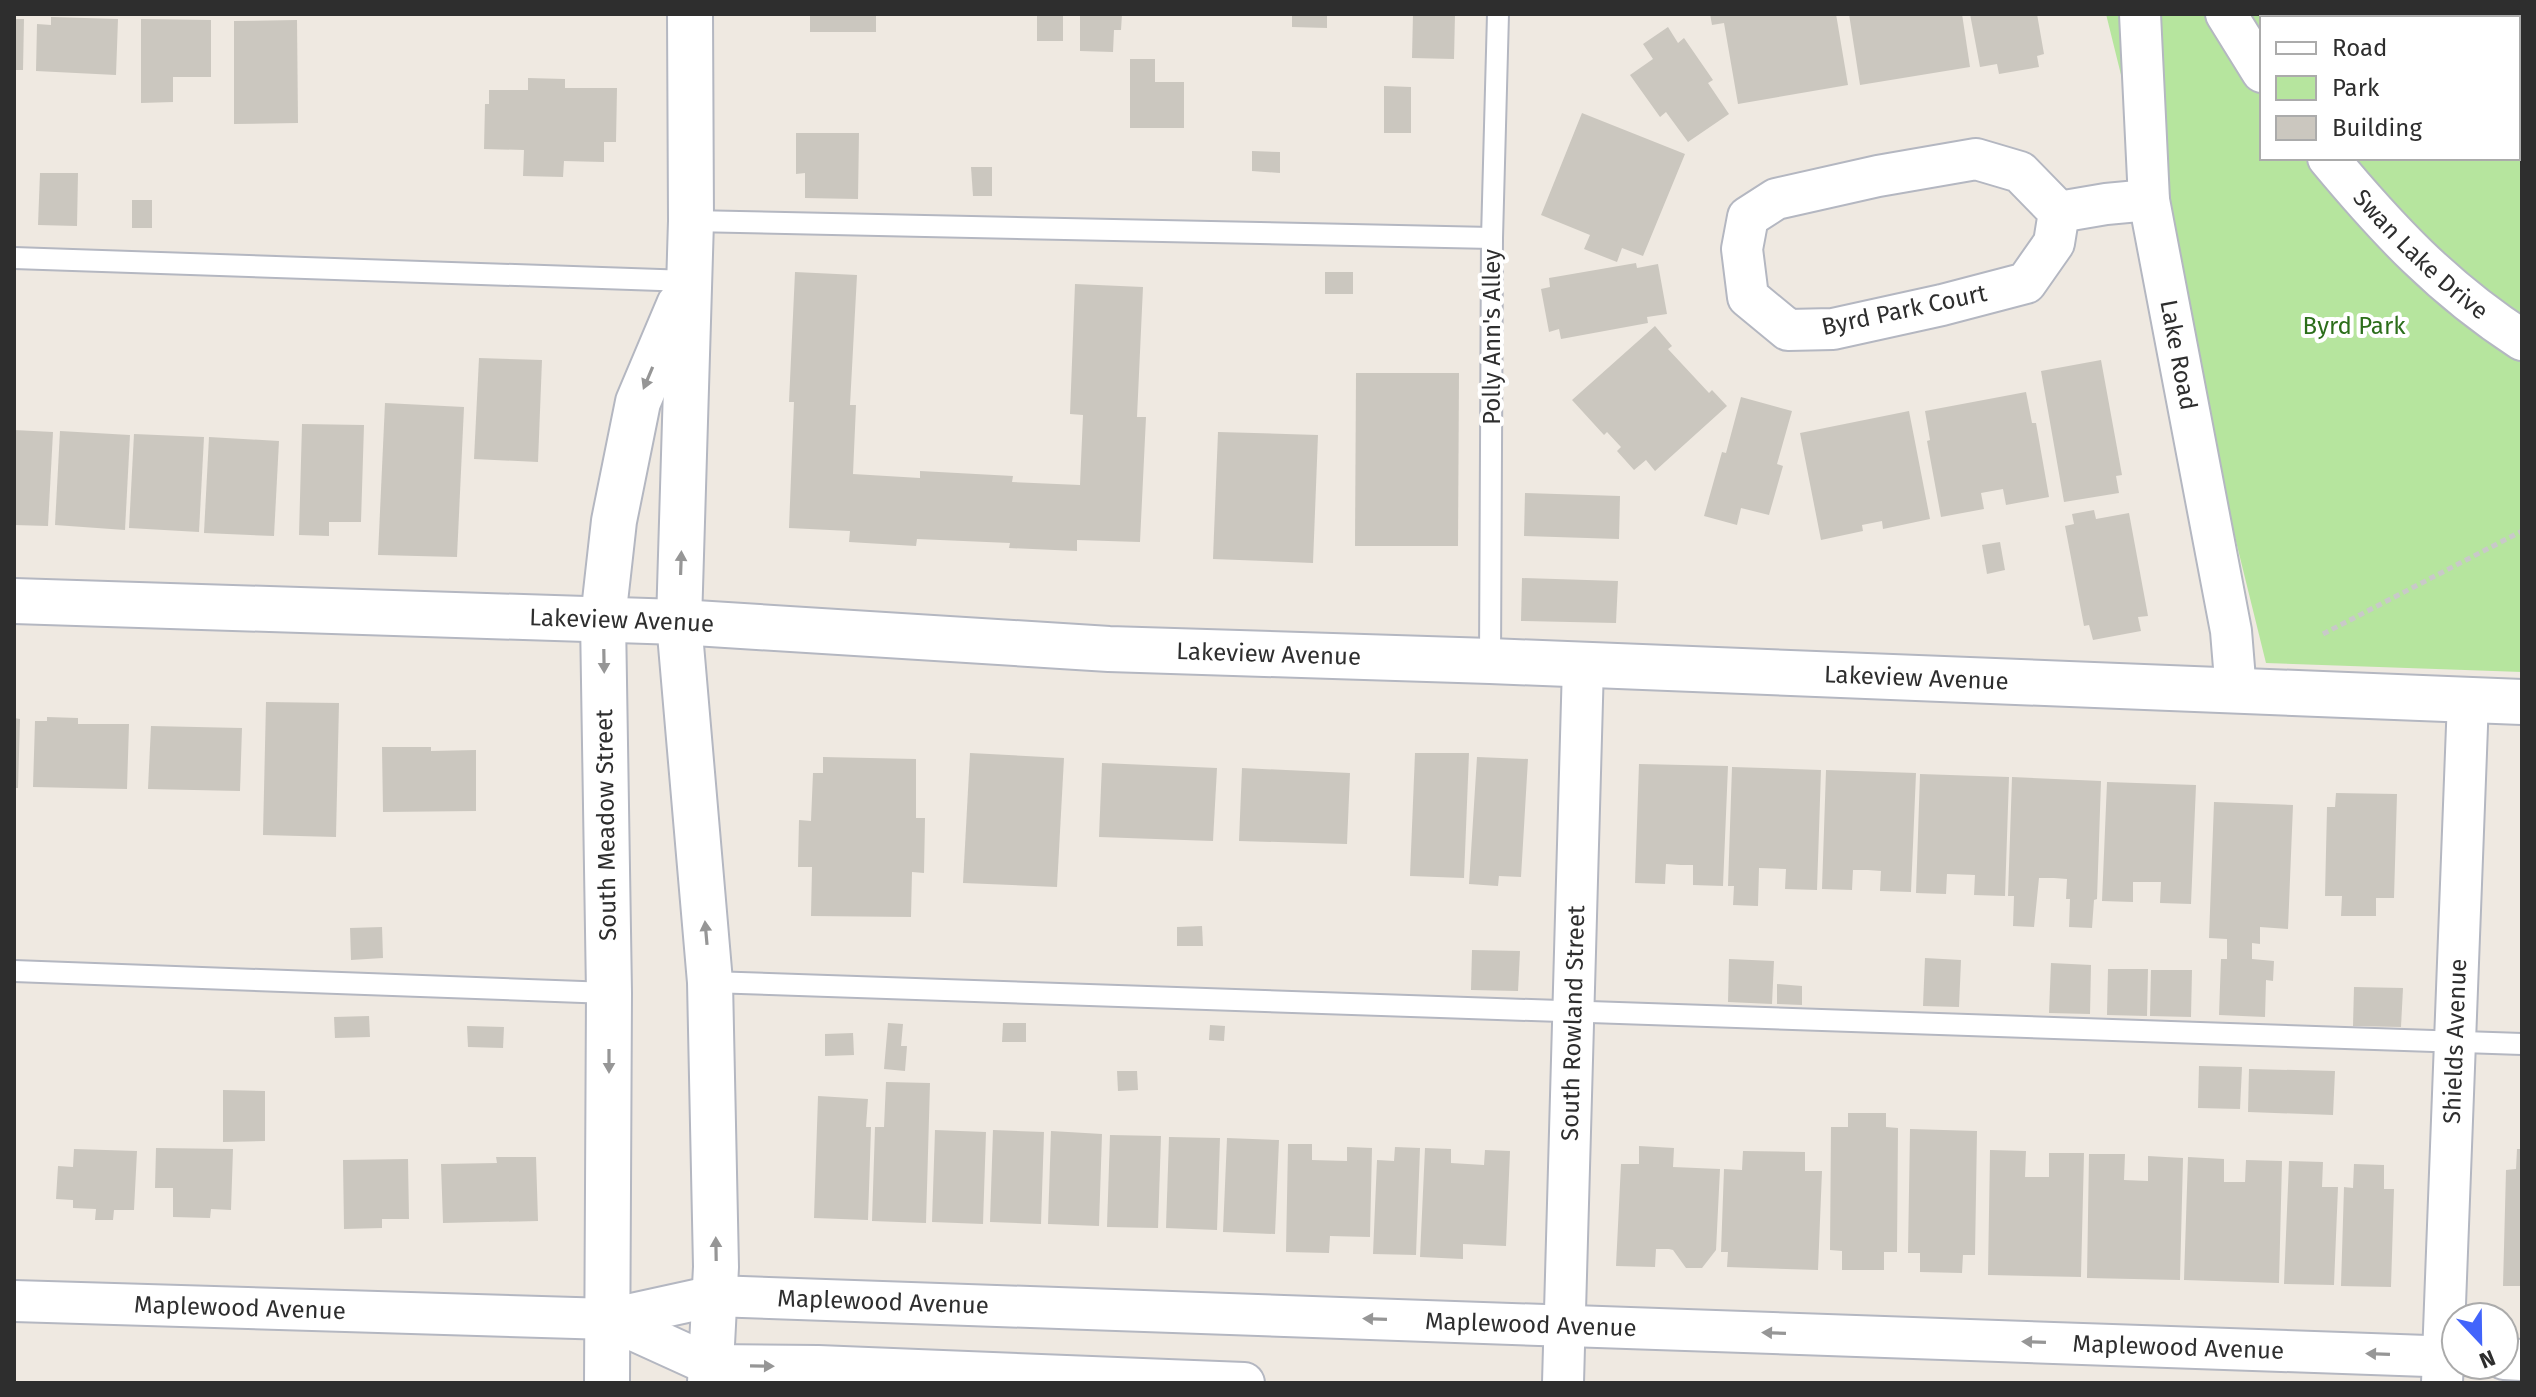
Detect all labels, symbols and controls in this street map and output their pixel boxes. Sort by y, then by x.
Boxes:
legend [2260,16,2520,160]
text: Road [2332,34,2387,62]
text: Park [2332,74,2380,102]
text: Building [2332,114,2422,142]
street label: Swan Lake Drive [2347,184,2493,325]
street label: Polly Ann's Alley [1478,249,1506,425]
street label: Byrd Park Court [1819,279,1989,341]
street label: Lake Road [2154,298,2203,412]
park label: Byrd Park [2303,312,2406,340]
one-way arrow [642,366,655,390]
one-way arrow [675,550,688,575]
street label: Lakeview Avenue [529,603,715,638]
street label: Lakeview Avenue [1176,637,1362,671]
one-way arrow [598,649,610,674]
street label: Lakeview Avenue [1823,660,2009,696]
street label: South Meadow Street [590,709,622,941]
street label: South Rowland Street [1556,905,1590,1141]
one-way arrow [699,920,712,945]
street label: Shields Avenue [2438,958,2472,1125]
one-way arrow [603,1049,615,1074]
one-way arrow [710,1236,722,1261]
street label: Maplewood Avenue [777,1284,989,1320]
street label: Maplewood Avenue [134,1291,346,1325]
north arrow [2440,1301,2520,1381]
street label: Maplewood Avenue [1424,1307,1637,1342]
one-way arrow [1362,1312,1387,1325]
one-way arrow [1761,1326,1786,1339]
street label: Maplewood Avenue [2072,1330,2285,1365]
one-way arrow [2021,1336,2046,1349]
text: N [2475,1344,2499,1374]
one-way arrow [2365,1348,2390,1361]
one-way arrow [750,1360,775,1372]

